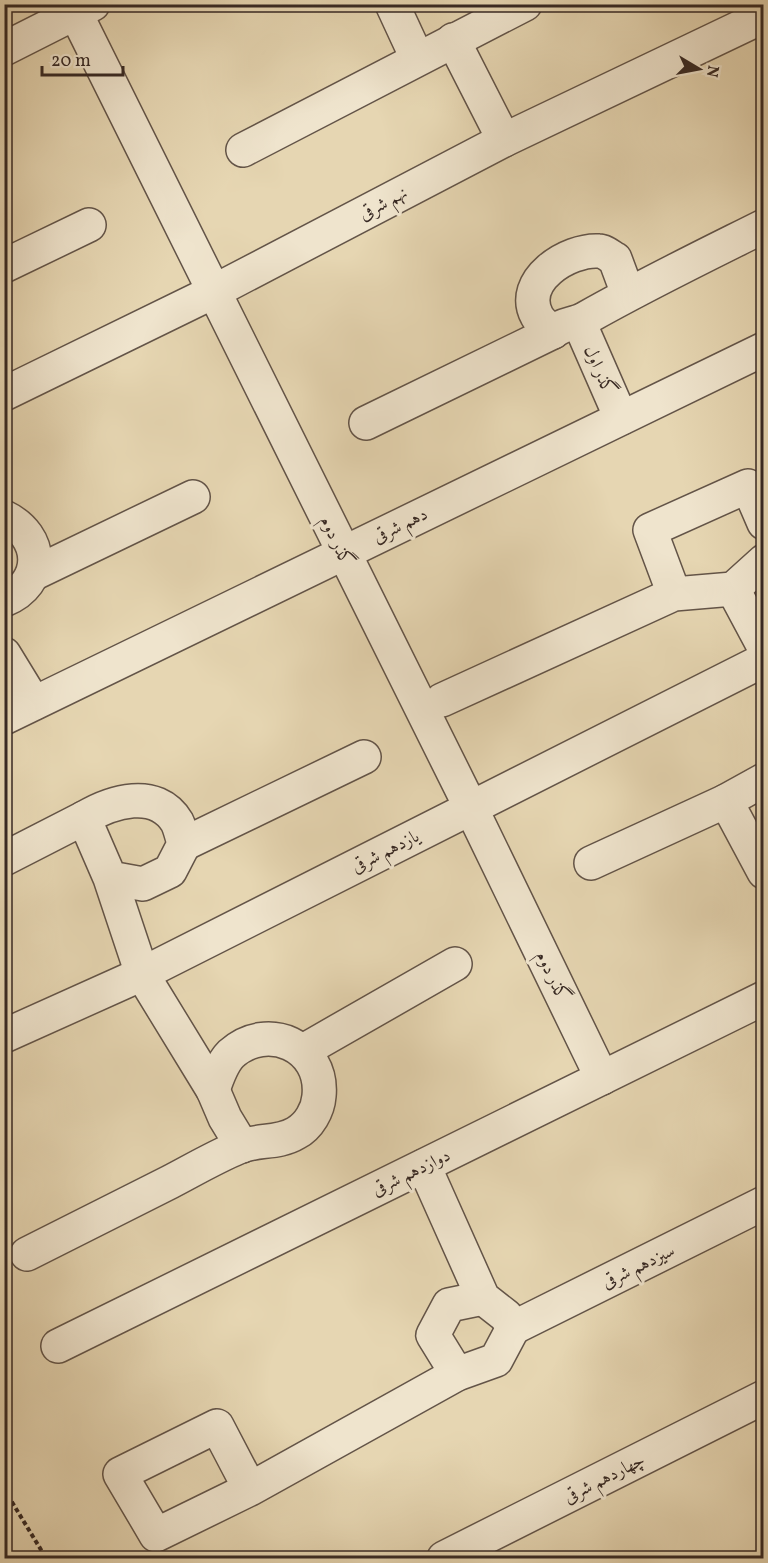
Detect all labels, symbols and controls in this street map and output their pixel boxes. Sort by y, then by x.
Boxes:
scale bar [42,39,123,77]
north arrow [669,39,729,99]
text: 20 m [51,49,91,74]
text: N [700,64,724,79]
street label: نهم شرقی [355,181,414,230]
street label: گذر اول [577,341,622,400]
street label: دهم شرقی [369,502,434,553]
street label: گذر دوم [311,511,360,572]
street label: یازدهم شرقی [348,824,427,883]
street label: گذر دوم [527,946,576,1007]
street label: دوازدهم شرقی [368,1144,456,1206]
street label: سیزدهم شرقی [598,1239,681,1298]
street label: چهاردهم شرقی [560,1448,651,1513]

